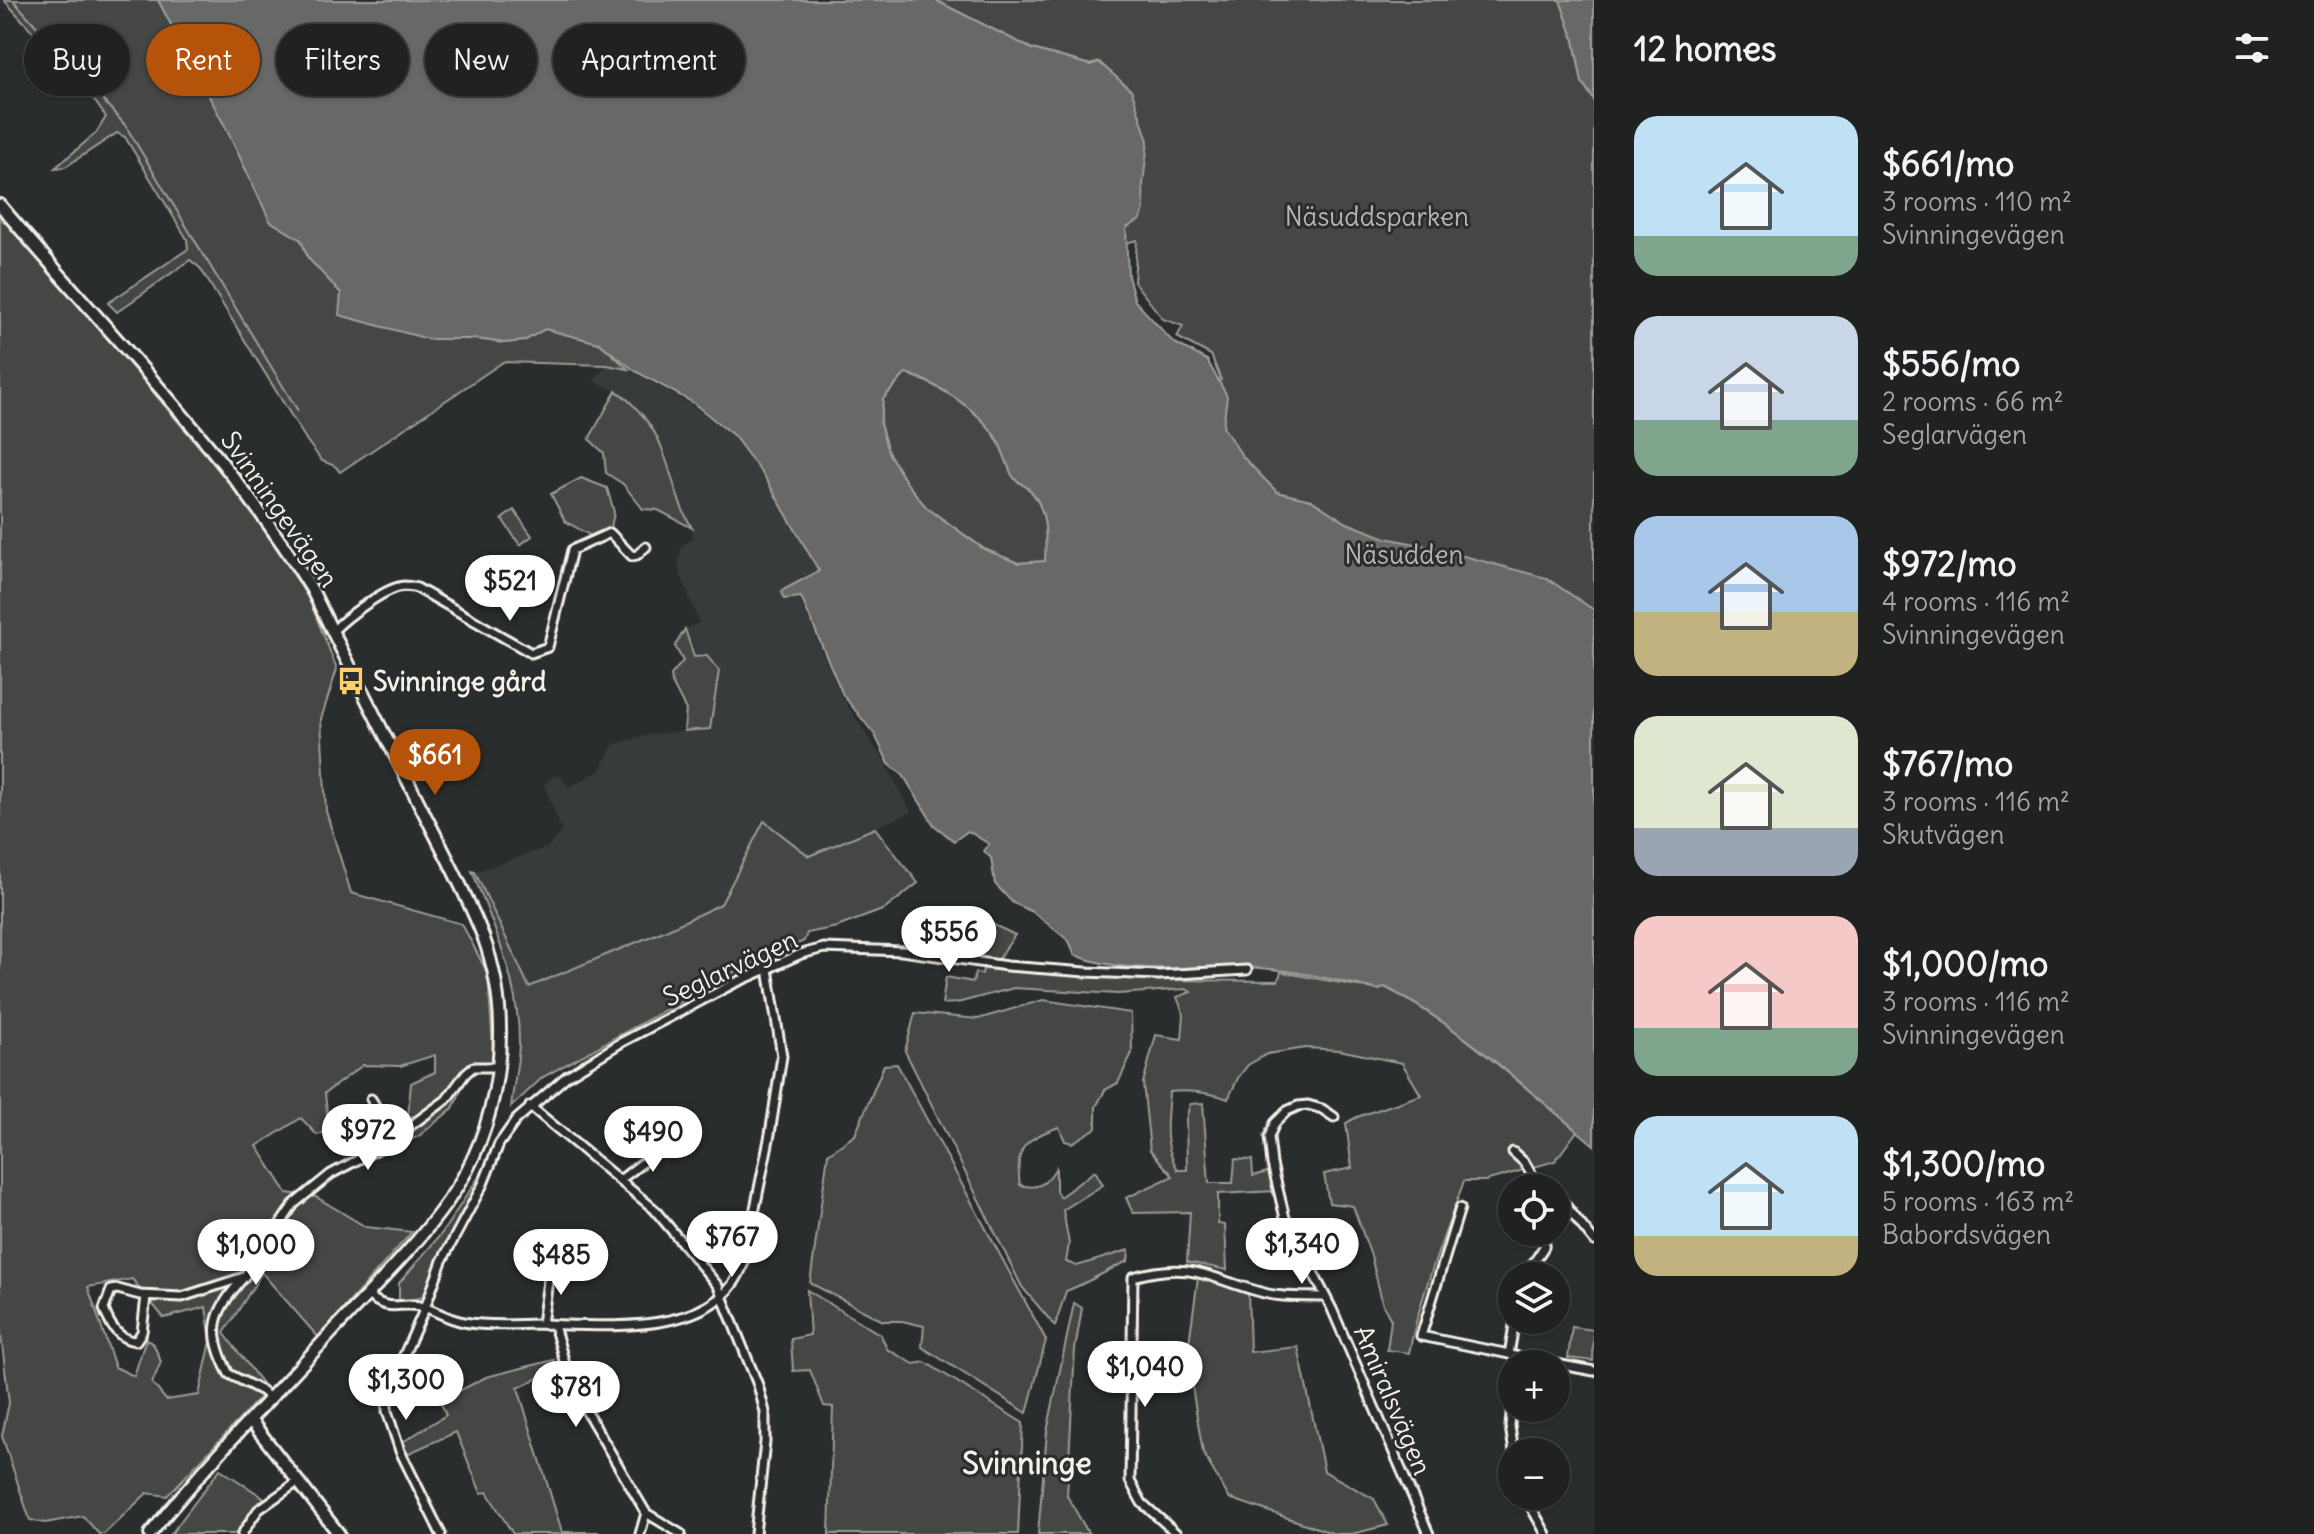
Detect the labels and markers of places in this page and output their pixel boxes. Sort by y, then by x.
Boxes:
pin: $521 [463,555,557,623]
place label: Svinninge gård [373,665,546,698]
bus stop icon: Svinninge gård [336,666,366,696]
pin: $661 [388,729,482,797]
pin: $556 [902,906,996,974]
pin: $972 [321,1104,415,1172]
pin: $490 [606,1106,700,1174]
pin: $767 [685,1211,779,1279]
pin: $1,340 [1237,1218,1367,1286]
pin: $1,000 [191,1219,321,1287]
pin: $485 [514,1229,608,1297]
pin: $1,040 [1080,1341,1210,1409]
pin: $1,300 [341,1354,471,1422]
pin: $781 [529,1361,623,1429]

